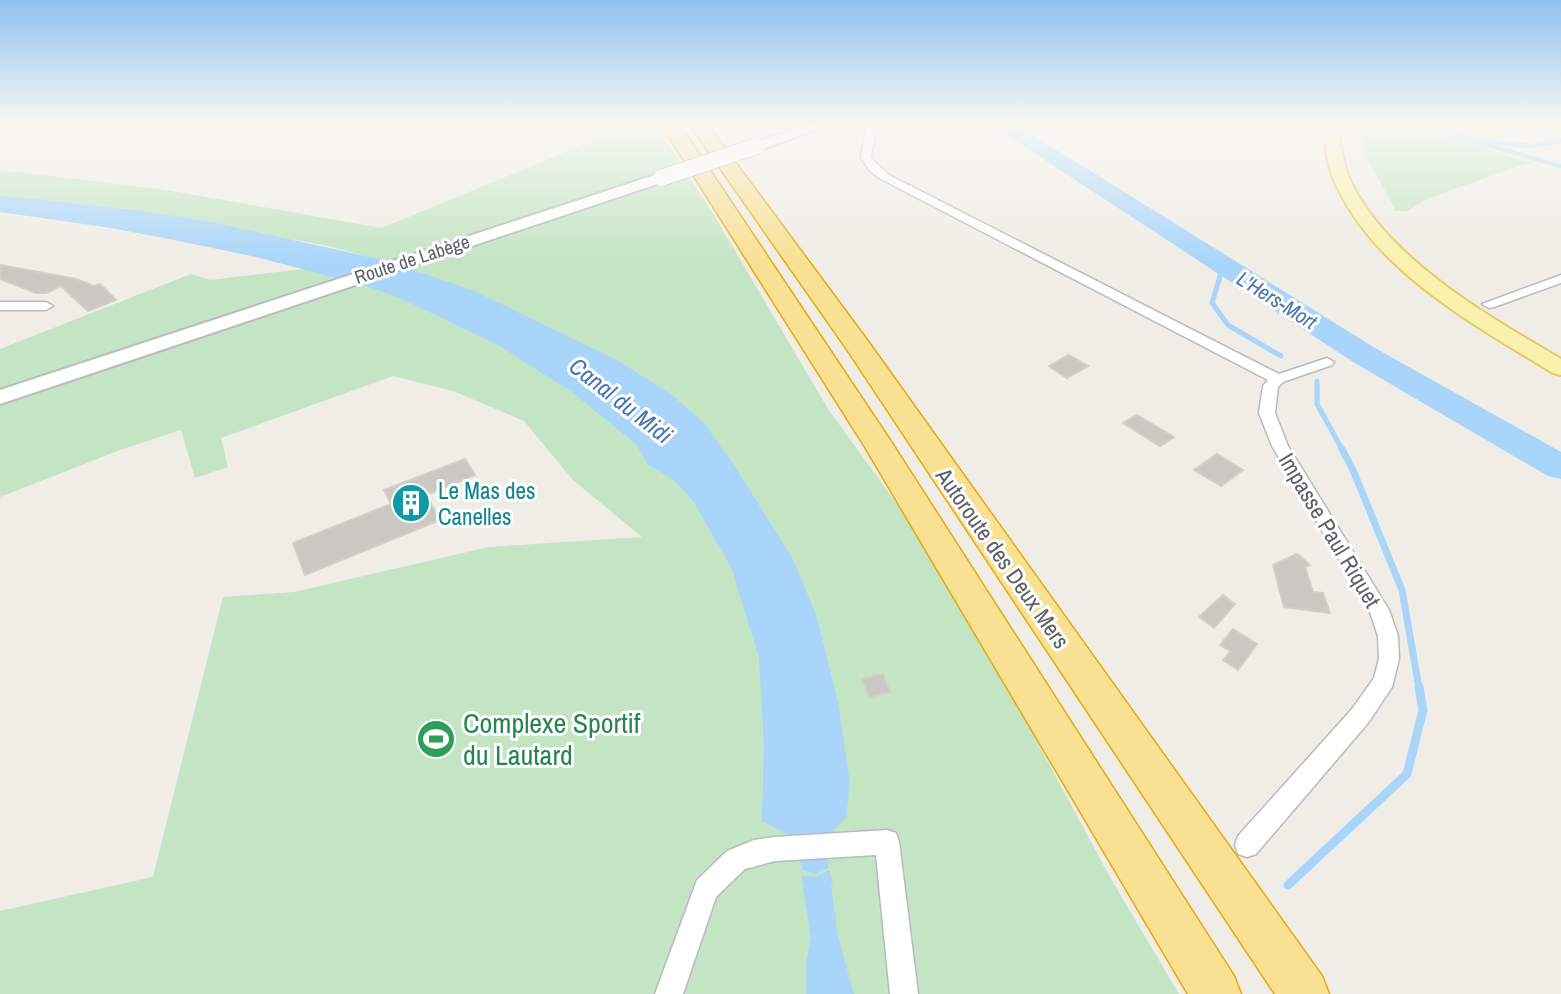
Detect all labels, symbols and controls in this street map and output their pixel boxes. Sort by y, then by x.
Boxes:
street label: Route de Labège [351,228,473,290]
water label: L'Hers-Mort [1231,264,1324,337]
water label: Canal du Midi [563,350,680,451]
street label: Impasse Paul Riquet [1272,447,1388,613]
street label: Autoroute des Deux Mers [928,461,1077,654]
place label: Le Mas des Canelles [438,475,536,532]
building icon: Le Mas des Canelles [390,482,432,524]
place label: Complexe Sportif du Lautard [463,704,641,774]
sports icon: Complexe Sportif du Lautard [415,718,457,760]

